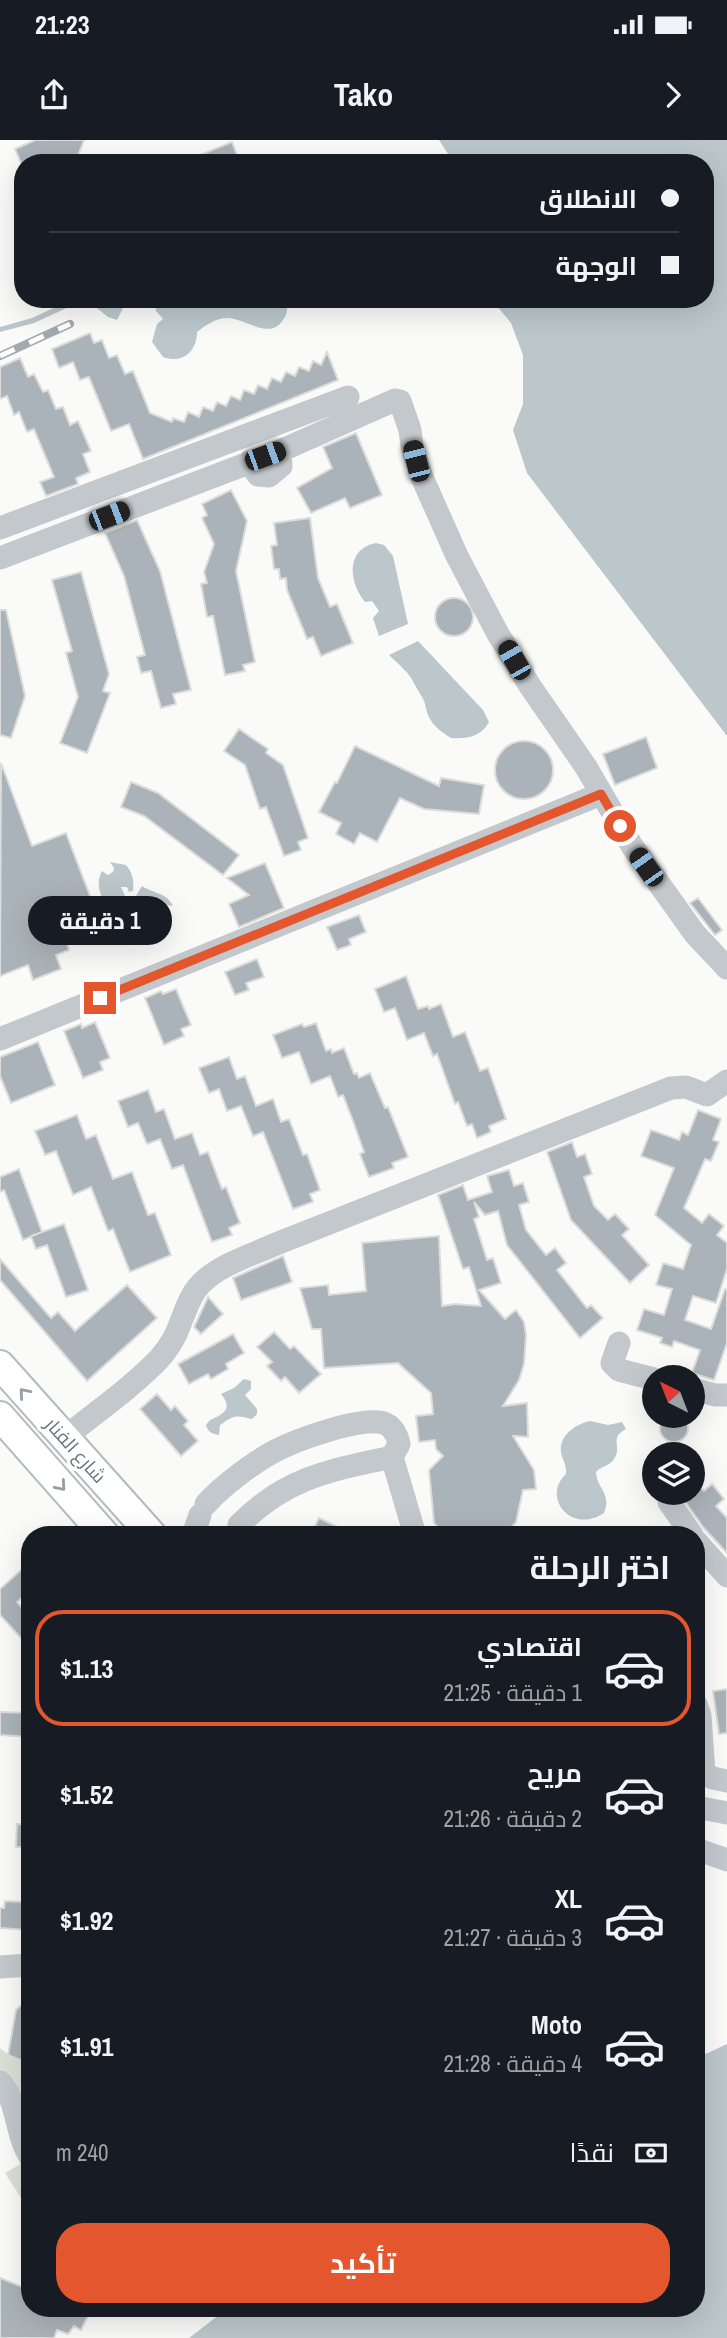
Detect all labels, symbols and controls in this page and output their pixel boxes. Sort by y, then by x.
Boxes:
text: 21:23 [35,7,90,42]
text: Tako [334,73,393,116]
icon: share [35,76,73,114]
icon: forward [654,76,692,114]
text: الانطلاق [539,181,637,216]
text: الوجهة [556,248,637,283]
car [401,438,432,484]
car [242,439,289,473]
car [86,499,133,533]
car [495,637,534,683]
route start [604,810,636,842]
car [626,844,667,890]
callout: 1 دقيقة [28,896,172,946]
text: 1 دقيقة [60,905,140,936]
route end [84,982,116,1014]
north arrow [642,1365,705,1428]
map controls [642,1365,705,1505]
one-way arrow [20,1388,33,1401]
street label: شارع الفنار [38,1411,112,1489]
button: layers [642,1442,705,1505]
one-way arrow [53,1478,66,1491]
text: اختر الرحلة [530,1546,670,1589]
text: اقتصادي [477,1629,582,1664]
icon: car [603,1637,666,1700]
text: $1.13 [60,1651,113,1686]
text: 1 دقيقة · 21:25 [443,1677,582,1708]
text: مريح [527,1755,582,1790]
icon: car [603,1763,666,1826]
text: $1.52 [60,1777,113,1812]
text: 2 دقيقة · 21:26 [443,1803,582,1834]
text: XL [555,1881,582,1916]
icon: car [603,1889,666,1952]
text: $1.92 [60,1903,113,1938]
text: 3 دقيقة · 21:27 [443,1922,582,1953]
text: Moto [531,2007,582,2042]
icon: car [603,2015,666,2078]
text: $1.91 [60,2029,113,2064]
text: 4 دقيقة · 21:28 [443,2048,582,2079]
icon: cash [632,2134,670,2172]
text: نقدًا [570,2135,614,2170]
text: 240 m [56,2137,108,2168]
button: تأكيد [56,2223,670,2303]

